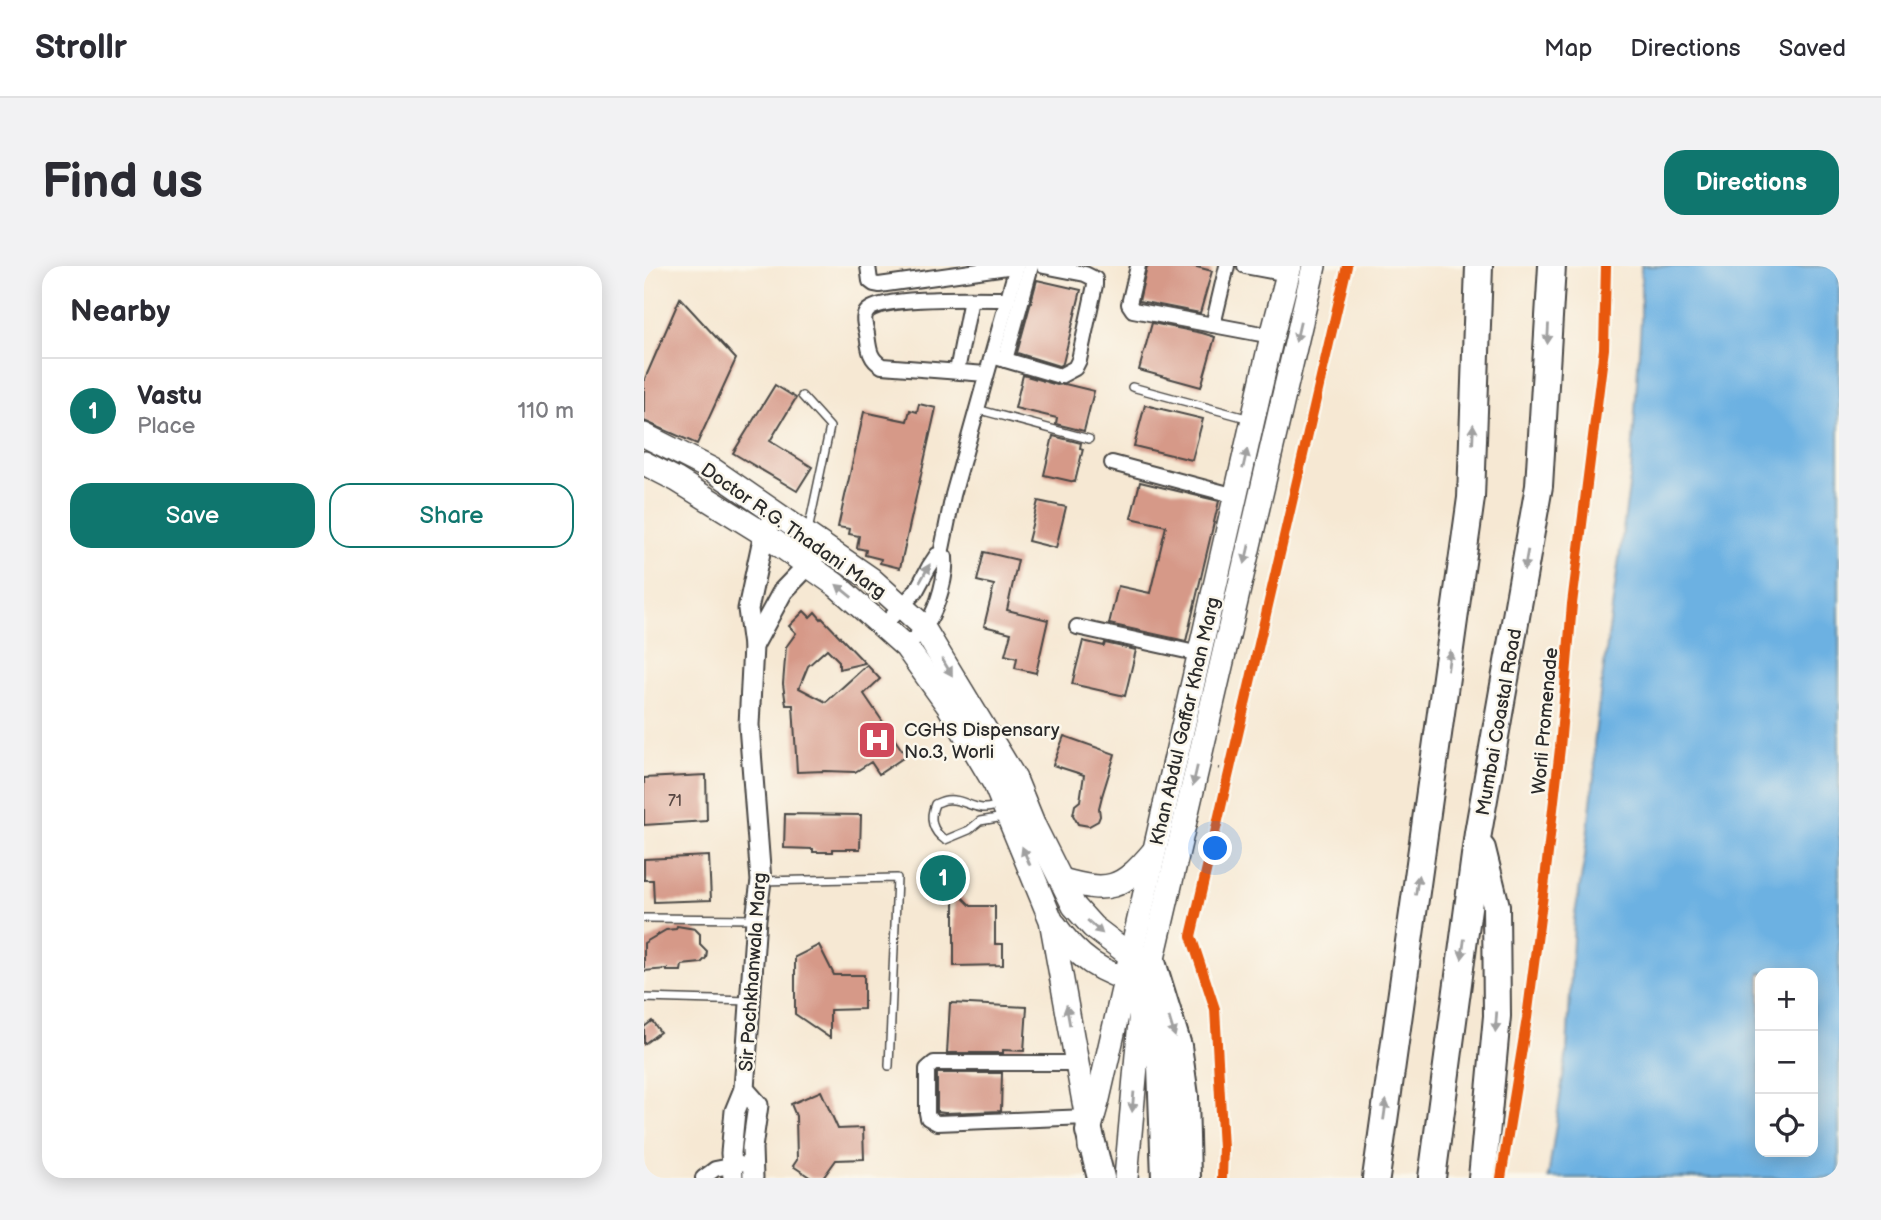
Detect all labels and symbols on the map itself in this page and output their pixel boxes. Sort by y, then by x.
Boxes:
one-way arrow [1292,322,1303,344]
one-way arrow [1542,323,1553,345]
one-way arrow [1468,423,1479,445]
one-way arrow [1239,448,1250,470]
street label: Doctor R.G. Thadani Marg [696,458,890,604]
one-way arrow [1241,543,1252,565]
one-way arrow [1520,549,1531,571]
one-way arrow [919,563,931,583]
one-way arrow [836,584,854,599]
street label: Khan Abdul Gaffar Khan Marg [1146,595,1225,848]
street label: Mumbai Coastal Road [1472,627,1527,818]
street label: Worli Promenade [1528,647,1563,796]
one-way arrow [1443,649,1454,671]
one-way arrow [941,658,953,677]
hospital icon: CGHS Dispensary No.3, Worli [856,719,898,761]
place label: CGHS Dispensary No.3, Worli [904,719,1060,764]
one-way arrow [1189,765,1200,787]
house number: 71 [668,792,682,811]
your location [1198,831,1232,865]
one-way arrow [1020,846,1031,867]
pin: 1 [920,852,966,904]
street label: Sir Pochkhanwala Marg [735,872,772,1072]
one-way arrow [1412,874,1423,896]
one-way arrow [1086,919,1104,935]
one-way arrow [1457,939,1468,961]
one-way arrow [1063,1004,1074,1026]
one-way arrow [1490,1011,1501,1033]
one-way arrow [1167,1017,1178,1038]
one-way arrow [1127,1091,1138,1113]
one-way arrow [1380,1099,1391,1121]

